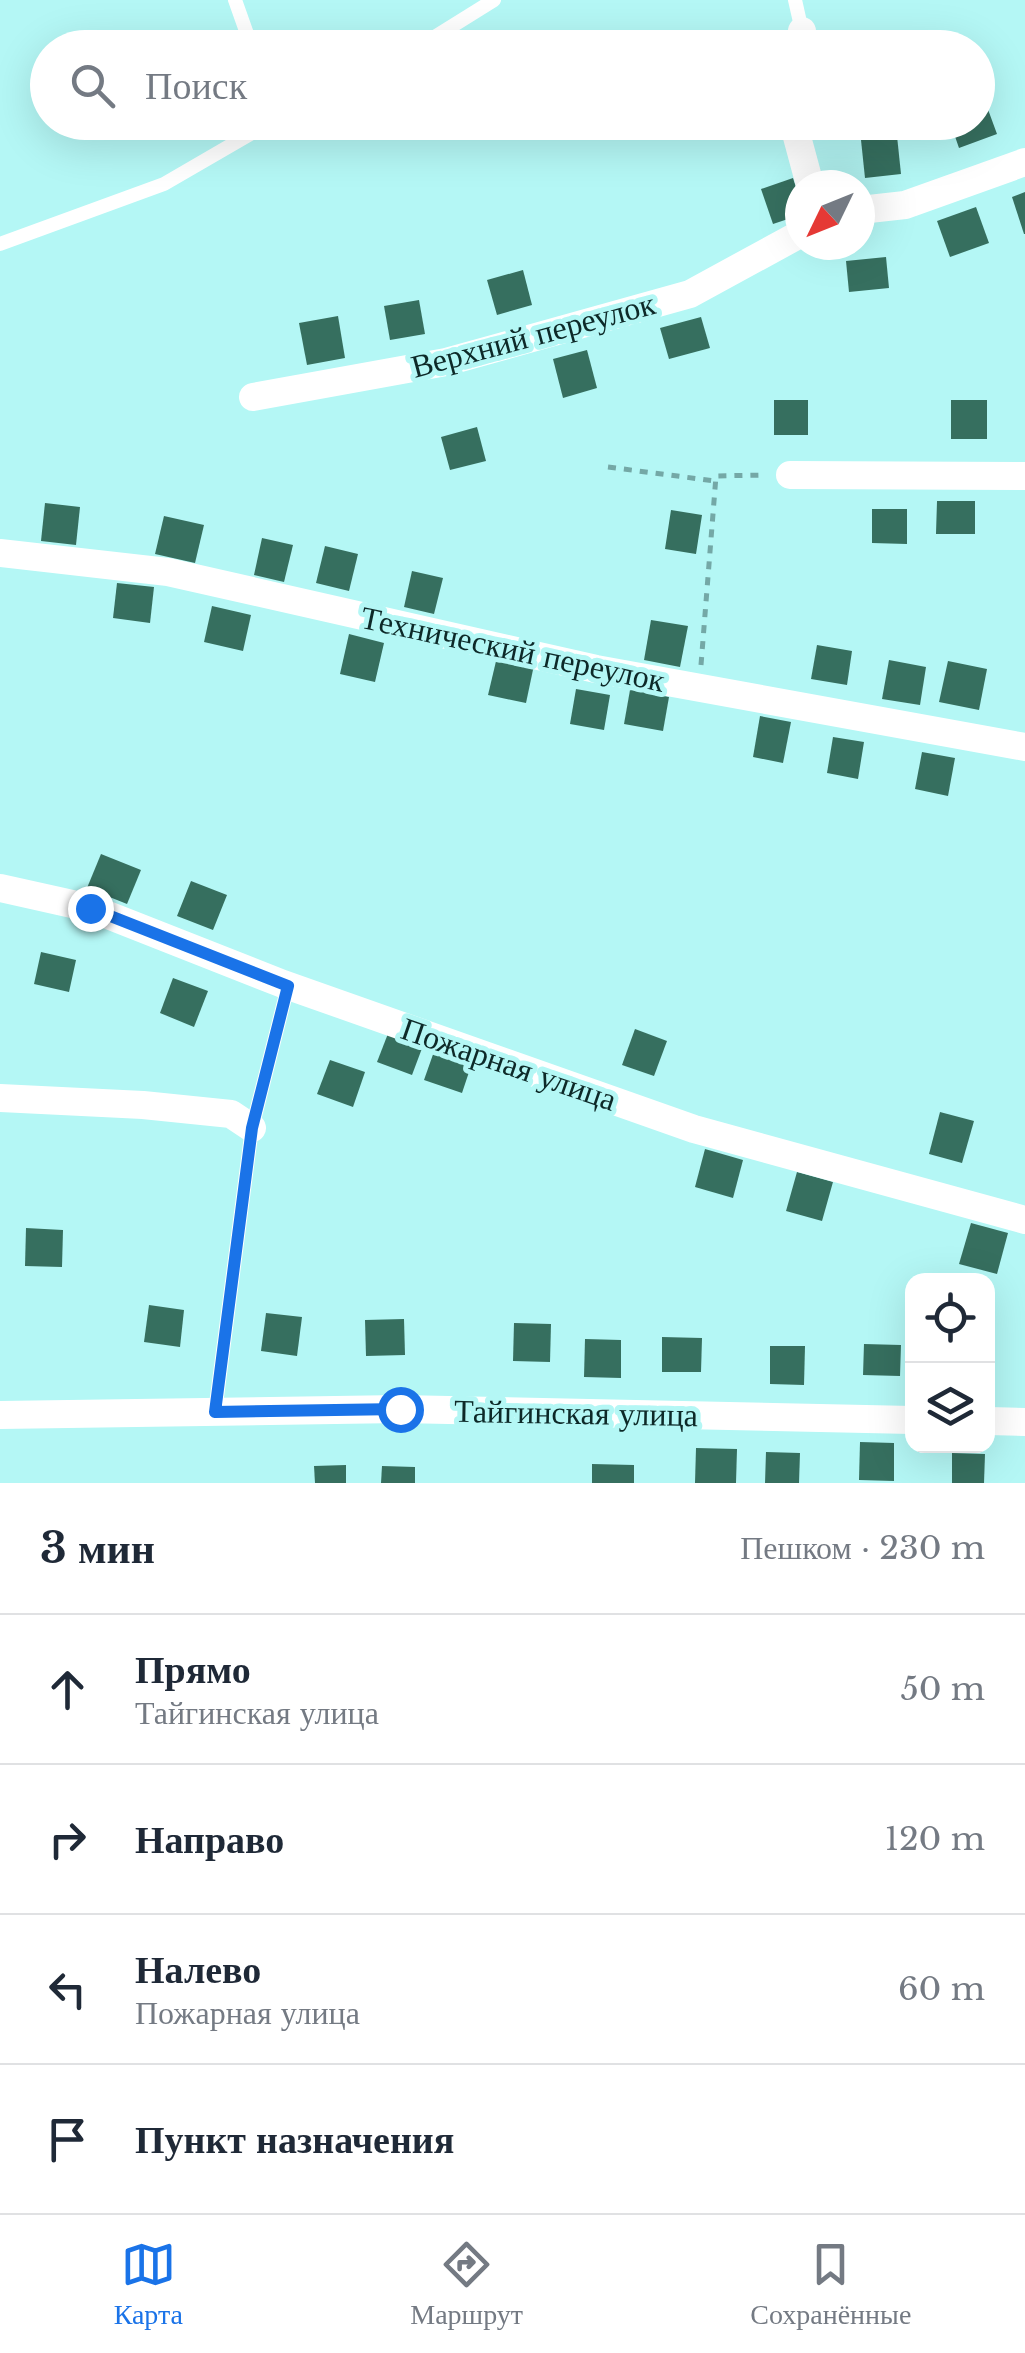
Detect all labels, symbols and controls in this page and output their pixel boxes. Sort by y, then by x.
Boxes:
search box [30,30,995,140]
icon: search [65,58,120,113]
text: Поиск [145,62,247,109]
north arrow [785,170,875,260]
street label: Верхний переулок [407,283,660,387]
street label: Технический переулок [357,597,669,701]
route end [68,886,114,932]
street label: Пожарная улица [396,1008,622,1120]
map controls [905,1273,995,1453]
button: locate [905,1273,995,1363]
button: layers [905,1363,995,1453]
route start [378,1387,424,1433]
street label: Тайгинская улица [454,1391,698,1435]
text: 3 мин [40,1522,155,1574]
text: Пешком · 230 m [740,1528,985,1568]
text: Прямо [135,1646,251,1693]
icon: ahead [40,1662,95,1717]
text: 50 m [900,1669,985,1709]
text: Тайгинская улица [135,1693,379,1733]
icon: right [40,1812,95,1867]
text: Направо [135,1816,284,1863]
text: 120 m [885,1819,985,1859]
text: Налево [135,1946,261,1993]
icon: left [40,1962,95,2017]
text: 60 m [898,1969,985,2009]
text: Пожарная улица [135,1993,360,2033]
icon: arrive [40,2112,95,2167]
text: Пункт назначения [135,2116,454,2163]
tab: Карта [114,2237,183,2332]
tab: Маршрут [410,2237,523,2332]
tab: Сохранённые [750,2237,911,2332]

